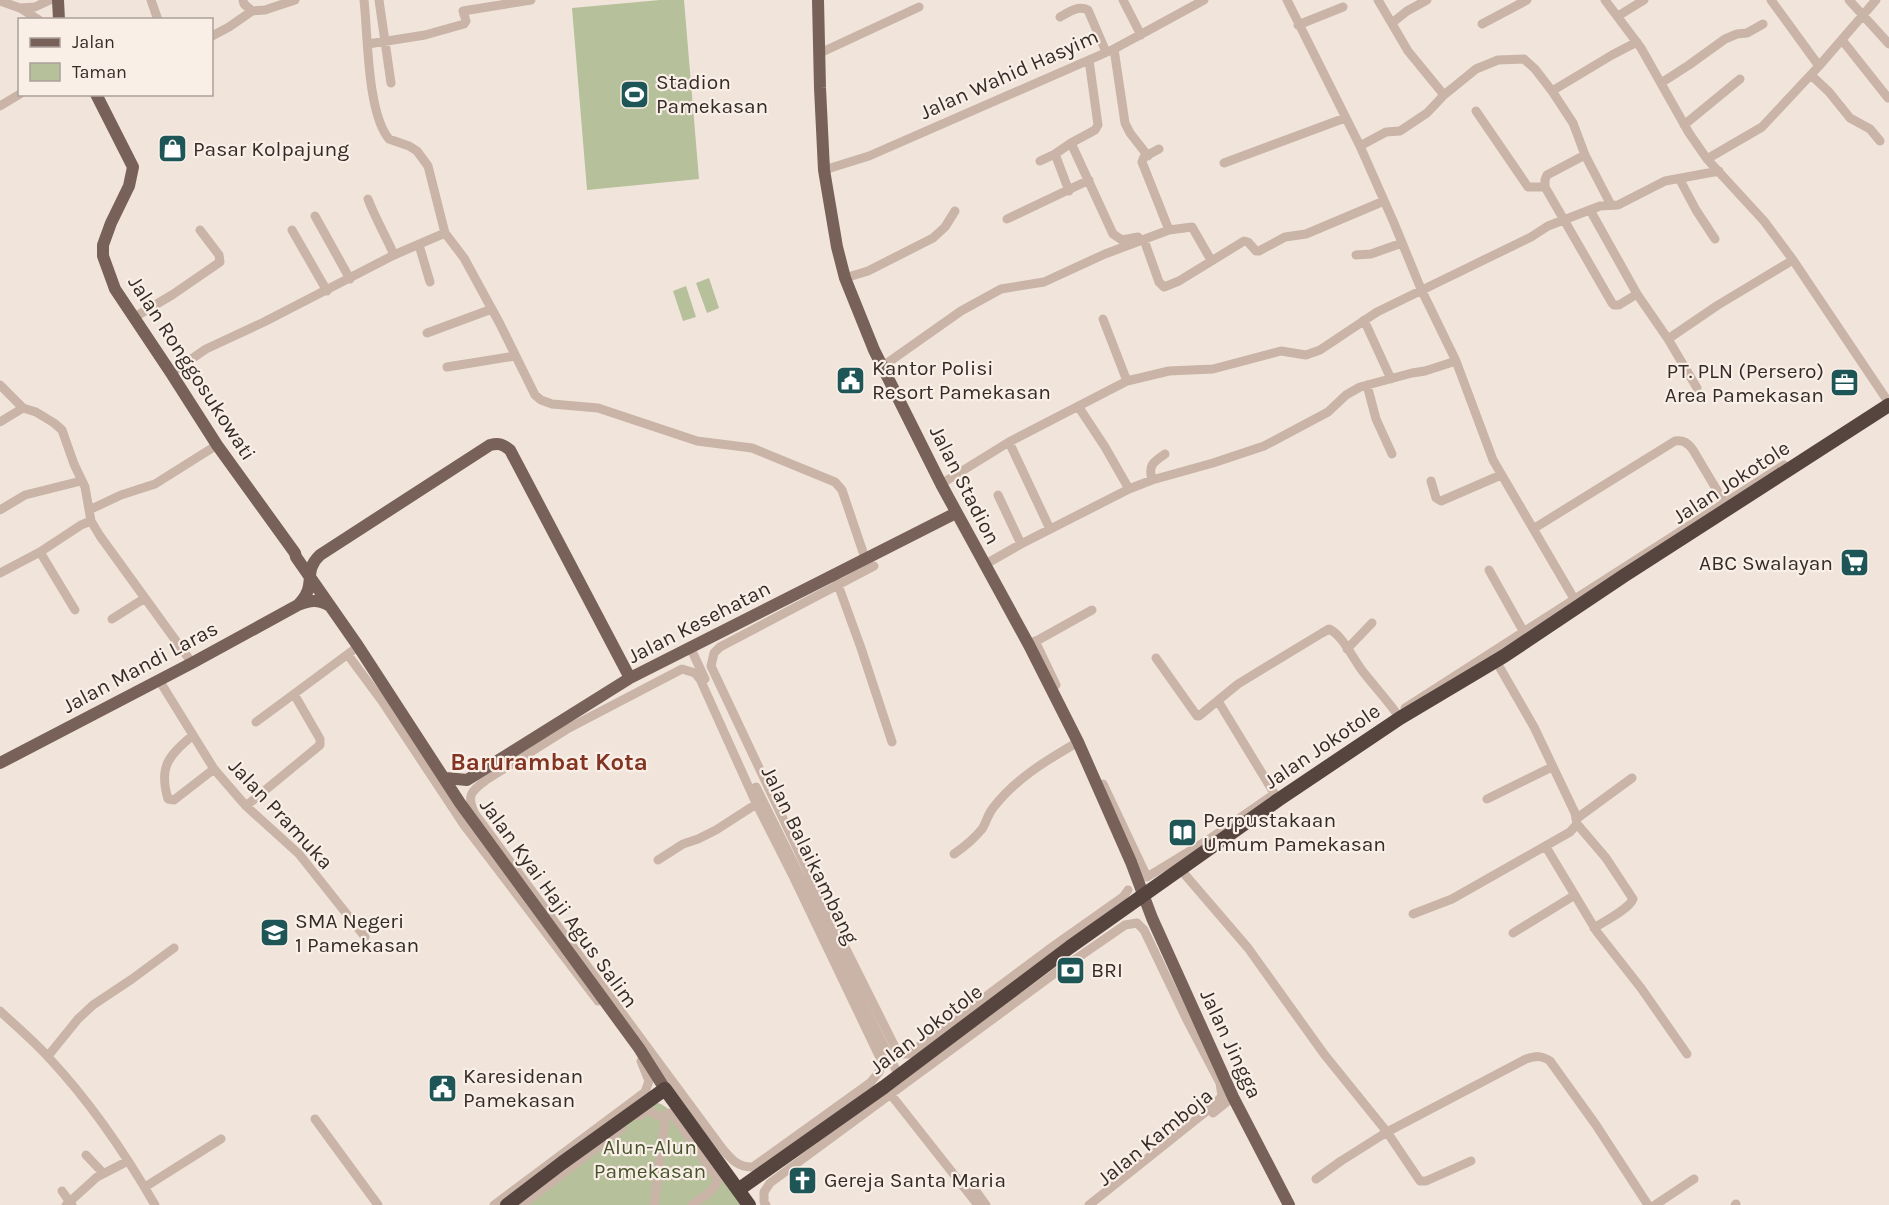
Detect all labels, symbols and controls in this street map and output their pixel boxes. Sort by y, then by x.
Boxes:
legend [18,18,213,96]
street label: Jalan Wahid Hasyim [916,24,1102,124]
text: Jalan [72,31,115,53]
text: Taman [72,61,127,83]
place label: Stadion Pamekasan [656,70,768,118]
sports icon: Stadion Pamekasan [619,78,651,110]
shop icon: Pasar Kolpajung [156,133,188,165]
place label: Pasar Kolpajung [193,137,349,161]
street label: Jalan Ronggosukowati [123,271,261,465]
place label: Kantor Polisi Resort Pamekasan [872,356,1051,404]
place label: PT. PLN (Persero) Area Pamekasan [1665,359,1824,407]
public building icon: Kantor Polisi Resort Pamekasan [835,364,867,396]
office icon: PT. PLN (Persero) Area Pamekasan [1829,367,1861,399]
street label: Jalan Stadion [925,422,1005,548]
street label: Jalan Jokotole [1668,435,1794,529]
supermarket icon: ABC Swalayan [1838,547,1870,579]
place label: ABC Swalayan [1699,551,1833,575]
street label: Jalan Kesehatan [624,576,774,668]
street label: Jalan Mandi Laras [58,616,222,718]
street label: Jalan Jokotole [1260,698,1384,794]
district label: Barurambat Kota [450,748,648,776]
street label: Jalan Pramuka [224,754,338,874]
street label: Jalan Balaikambang [756,762,864,948]
street label: Jalan Kyai Haji Agus Salim [475,794,643,1012]
place label: Perpustakaan Umum Pamekasan [1203,808,1386,856]
library icon: Perpustakaan Umum Pamekasan [1166,816,1198,848]
place label: SMA Negeri 1 Pamekasan [295,909,419,957]
school or university icon: SMA Negeri 1 Pamekasan [258,917,290,949]
bank icon: BRI [1054,954,1086,986]
place label: BRI [1091,958,1123,982]
street label: Jalan Jokotole [865,979,987,1079]
street label: Jalan Jingga [1195,986,1267,1102]
place label: Karesidenan Pamekasan [463,1064,583,1112]
public building icon: Karesidenan Pamekasan [426,1072,458,1104]
street label: Jalan Kamboja [1093,1083,1217,1191]
park label: Alun-Alun Pamekasan [594,1135,706,1183]
church icon: Gereja Santa Maria [787,1164,819,1196]
place label: Gereja Santa Maria [824,1168,1006,1192]

